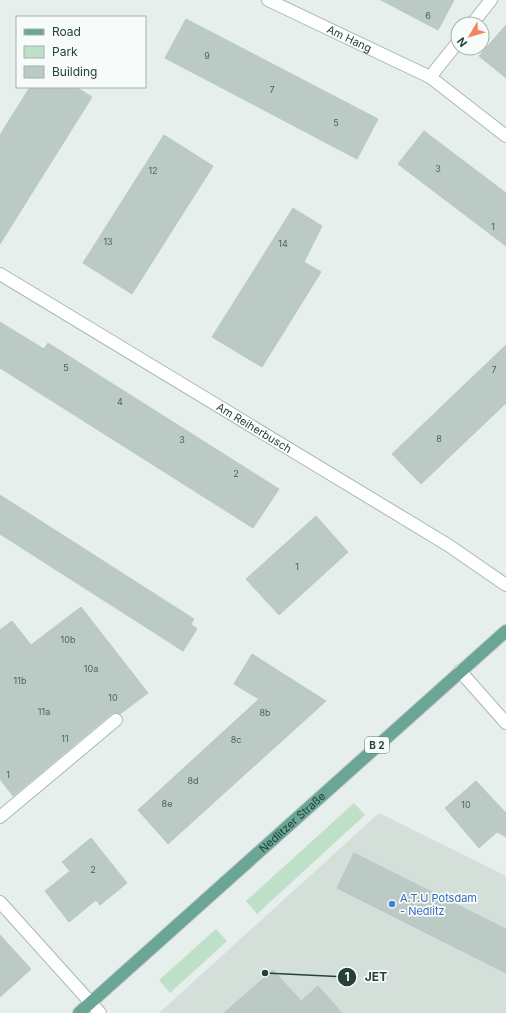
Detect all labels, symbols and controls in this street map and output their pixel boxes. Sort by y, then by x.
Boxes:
house number: 6 [425,10,431,21]
legend [16,16,146,88]
north arrow [450,16,490,56]
street label: Am Hang [325,22,374,55]
text: Road [52,24,81,39]
text: N [454,35,470,50]
text: Park [52,44,78,59]
house number: 9 [204,50,210,61]
text: Building [52,64,97,79]
house number: 7 [269,84,275,95]
house number: 5 [333,117,339,128]
house number: 3 [435,163,441,174]
house number: 12 [148,165,158,176]
house number: 1 [491,221,495,232]
house number: 13 [103,236,113,247]
house number: 14 [278,238,288,249]
house number: 5 [63,362,69,373]
house number: 7 [491,364,497,375]
house number: 4 [117,396,123,407]
street label: Am Reiherbusch [214,400,294,456]
house number: 8 [436,433,442,444]
house number: 3 [179,434,185,445]
house number: 2 [233,468,239,479]
house number: 1 [295,561,299,572]
house number: 10b [61,634,76,645]
house number: 10a [84,663,98,674]
house number: 11b [14,675,27,686]
house number: 10 [108,692,118,703]
house number: 11a [38,706,50,717]
house number: 8b [259,707,271,718]
house number: 11 [61,733,69,744]
house number: 8c [231,734,241,745]
road number: B 2 [365,737,389,753]
house number: 1 [6,769,10,780]
house number: 8d [187,775,199,786]
street label: Nedlitzer Straße [256,789,328,856]
house number: 8e [162,798,172,809]
house number: 10 [461,799,471,810]
house number: 2 [90,864,96,875]
place label: A.T.U Potsdam - Nedlitz [400,891,477,918]
marker: A.T.U Potsdam - Nedlitz [387,899,397,909]
callout: JET [337,965,395,989]
text: 1 [344,969,350,984]
text: JET [365,969,387,984]

